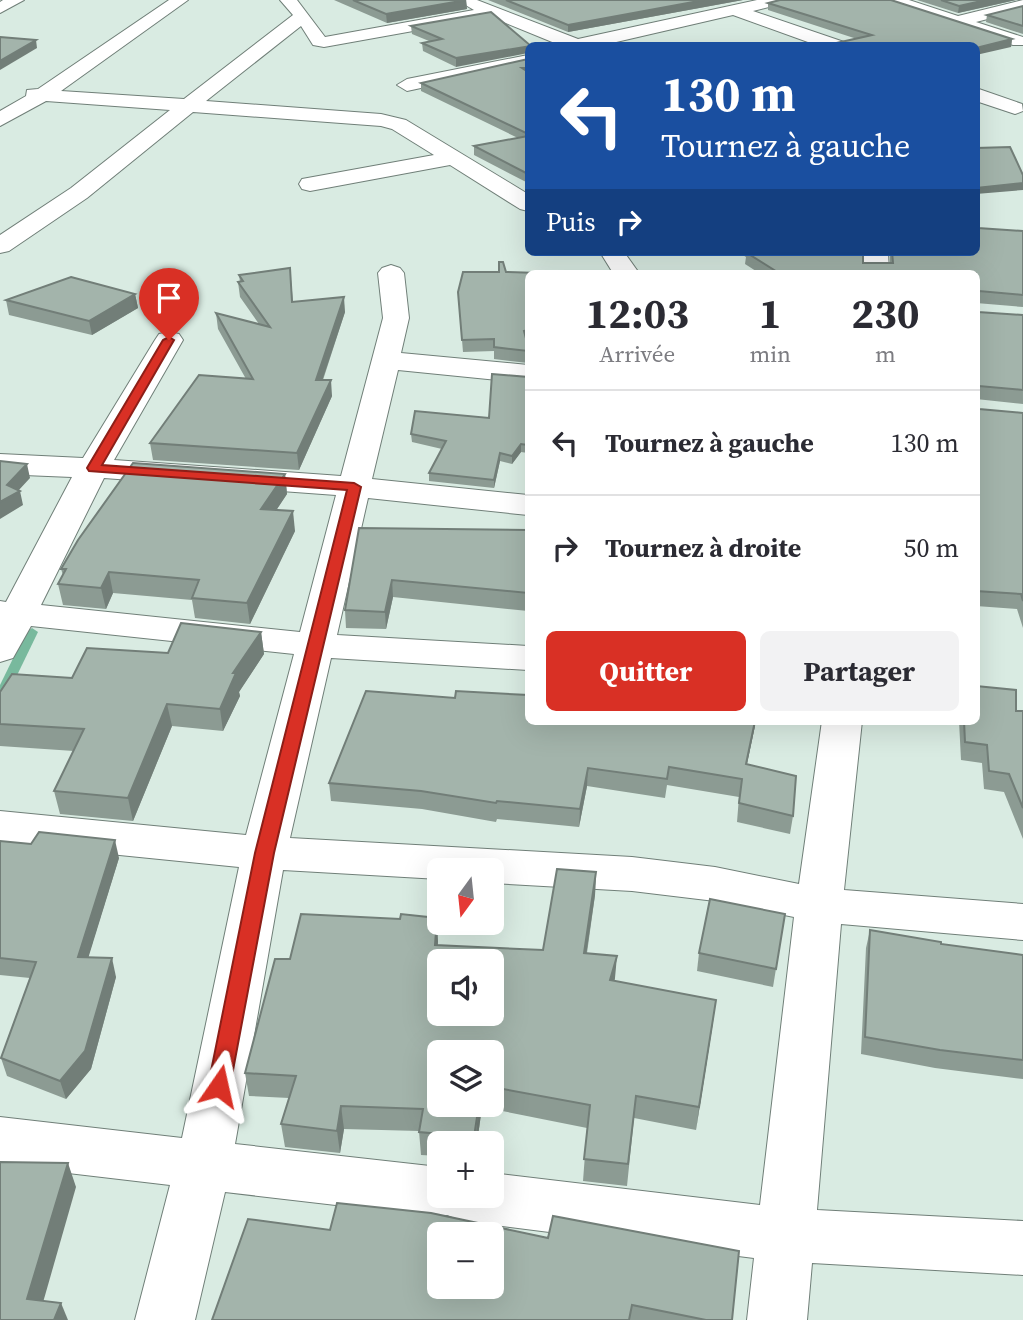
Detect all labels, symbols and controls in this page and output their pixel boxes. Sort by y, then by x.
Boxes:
text: 130 m [661,60,796,127]
icon: left [546,70,637,161]
text: Tournez à gauche [661,124,910,168]
icon: right [610,203,648,241]
text: Puis [546,204,596,240]
pin [139,268,199,340]
icon: arrive [150,279,188,317]
text: 12:03 [585,284,689,342]
text: 1 [759,284,782,342]
text: 230 [851,284,920,342]
text: Arrivée [599,338,675,370]
text: min [749,338,791,370]
text: m [875,338,896,370]
icon: left [546,424,584,462]
text: Tournez à gauche [605,425,814,461]
text: 130 m [891,425,959,461]
icon: right [546,529,584,567]
text: Tournez à droite [605,530,801,566]
text: 50 m [904,530,959,566]
button: Quitter [546,631,746,711]
button: Partager [760,631,959,711]
north arrow [427,858,504,934]
map controls [427,858,504,1299]
button: sound [427,949,504,1026]
button: layers [427,1040,504,1117]
position arrow [182,1049,256,1123]
button: + [427,1131,504,1208]
button: − [427,1222,504,1299]

